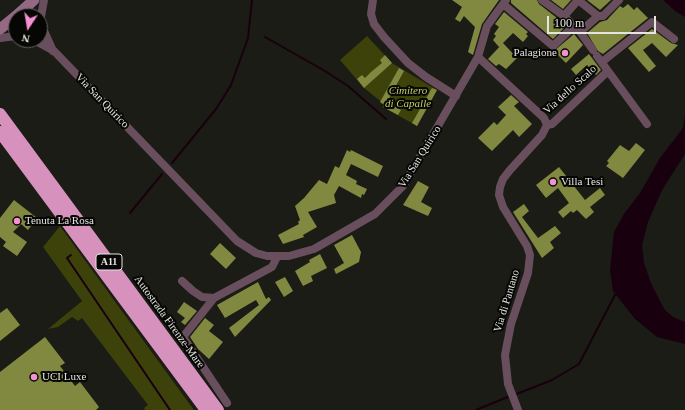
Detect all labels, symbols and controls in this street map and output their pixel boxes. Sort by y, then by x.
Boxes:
north arrow [8,8,48,48]
scale bar [549,8,658,34]
text: 100 m [554,16,584,30]
text: N [21,32,31,45]
place label: Palagione [514,46,557,60]
marker: Palagione [560,48,570,58]
street label: Via dello Scalo [541,63,599,117]
street label: Via San Quirico [73,71,131,131]
park label: Cimitero di Capalle [385,84,431,110]
street label: Via San Quirico [396,123,444,191]
place label: Villa Tesi [561,175,603,189]
marker: Villa Tesi [548,177,558,187]
place label: Tenuta La Rosa [25,214,94,228]
marker: Tenuta La Rosa [12,216,22,226]
road number: A11 [96,254,122,270]
street label: Via di Pantano [491,268,523,334]
street label: Autostrada Firenze-Mare [131,273,207,371]
place label: UCI Luxe [42,370,86,384]
marker: UCI Luxe [29,372,39,382]

